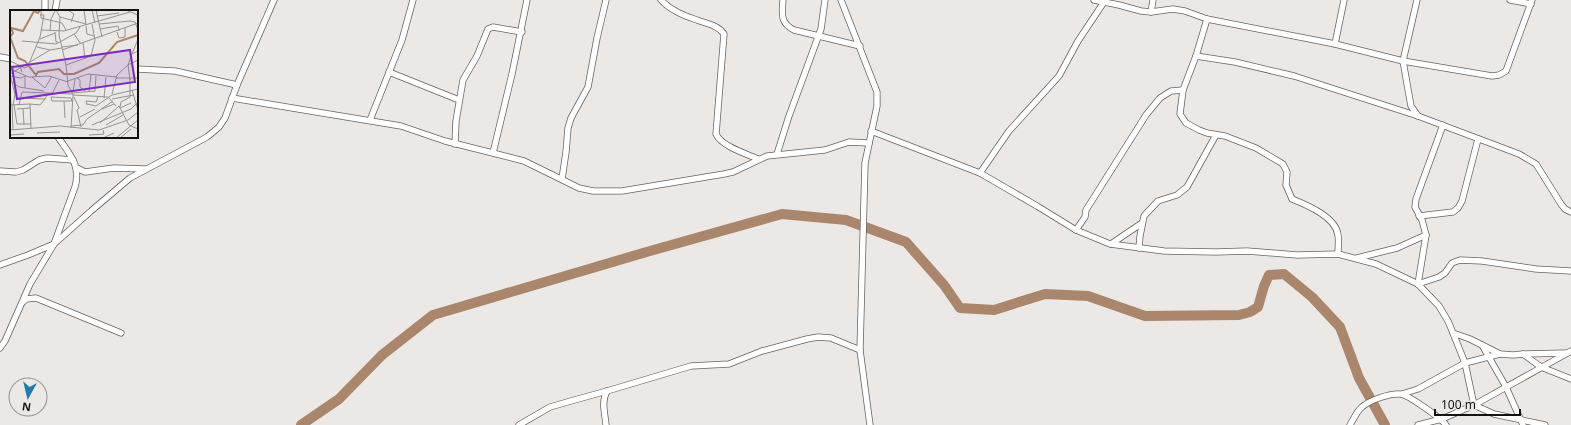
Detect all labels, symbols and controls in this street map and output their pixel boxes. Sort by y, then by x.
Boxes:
inset map [10,10,138,138]
north arrow [8,377,48,417]
scale bar [1435,391,1520,417]
text: 100 m [1441,396,1476,413]
text: N [21,399,32,415]

